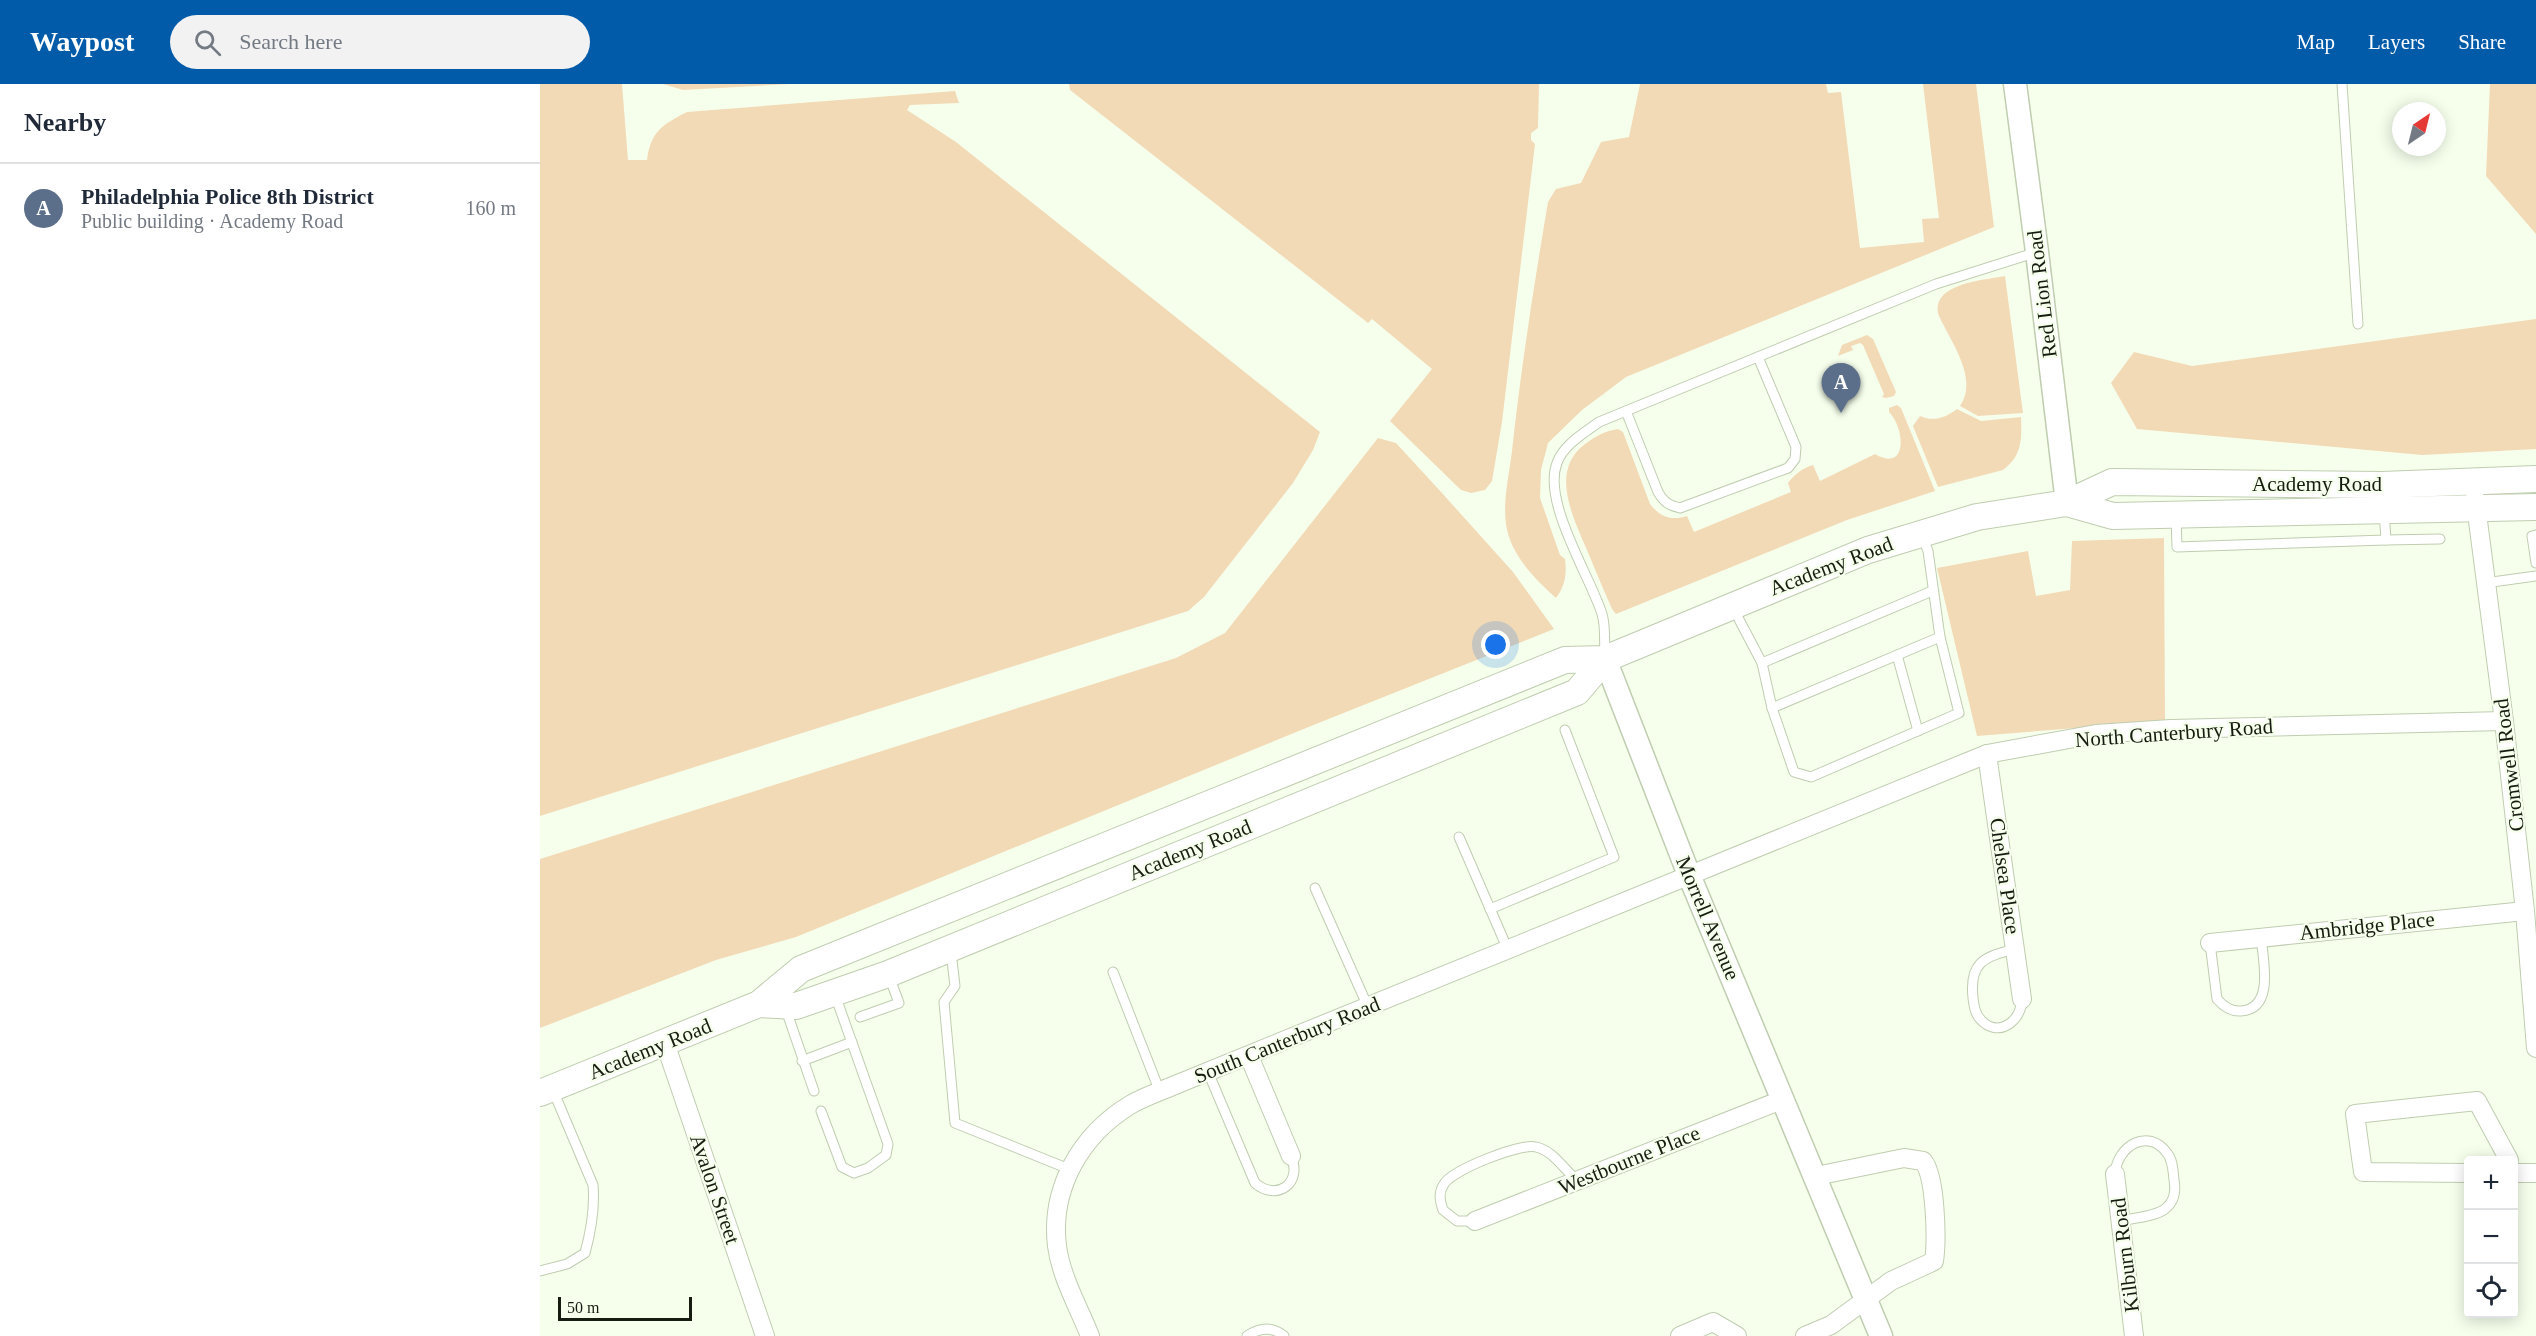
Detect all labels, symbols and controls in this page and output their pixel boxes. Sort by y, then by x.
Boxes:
search box [170,15,590,69]
text: Waypost [30,26,134,57]
icon: search [191,26,224,59]
text: Search here [239,29,342,54]
text: Map [2297,30,2335,54]
text: Layers [2368,30,2425,54]
text: Share [2458,30,2506,54]
north arrow [2392,102,2446,156]
text: Nearby [24,108,106,137]
text: Philadelphia Police 8th District [81,184,374,209]
text: A [36,197,51,219]
text: 160 m [465,197,516,219]
text: Public building · Academy Road [81,210,343,232]
street label: Red Lion Road [2022,228,2062,359]
pin: A [1822,364,1860,413]
street label: Academy Road [2252,472,2383,496]
street label: Academy Road [1766,531,1896,601]
your location [1481,630,1510,659]
street label: Cromwell Road [2489,697,2529,833]
street label: North Canterbury Road [2074,714,2274,752]
street label: Academy Road [1125,814,1255,885]
street label: Chelsea Place [1985,816,2025,936]
street label: Morrell Avenue [1671,853,1745,983]
street label: Ambridge Place [2298,907,2436,945]
street label: South Canterbury Road [1191,992,1384,1088]
street label: Academy Road [585,1013,715,1084]
street label: Westbourne Place [1555,1121,1703,1199]
street label: Avalon Street [685,1131,745,1247]
map controls [2464,1156,2518,1318]
button: + [2464,1156,2518,1210]
street label: Kilburn Road [2106,1196,2144,1313]
button: − [2464,1210,2518,1264]
button: locate [2464,1264,2518,1318]
scale bar [558,1294,692,1322]
text: 50 m [567,1299,599,1316]

